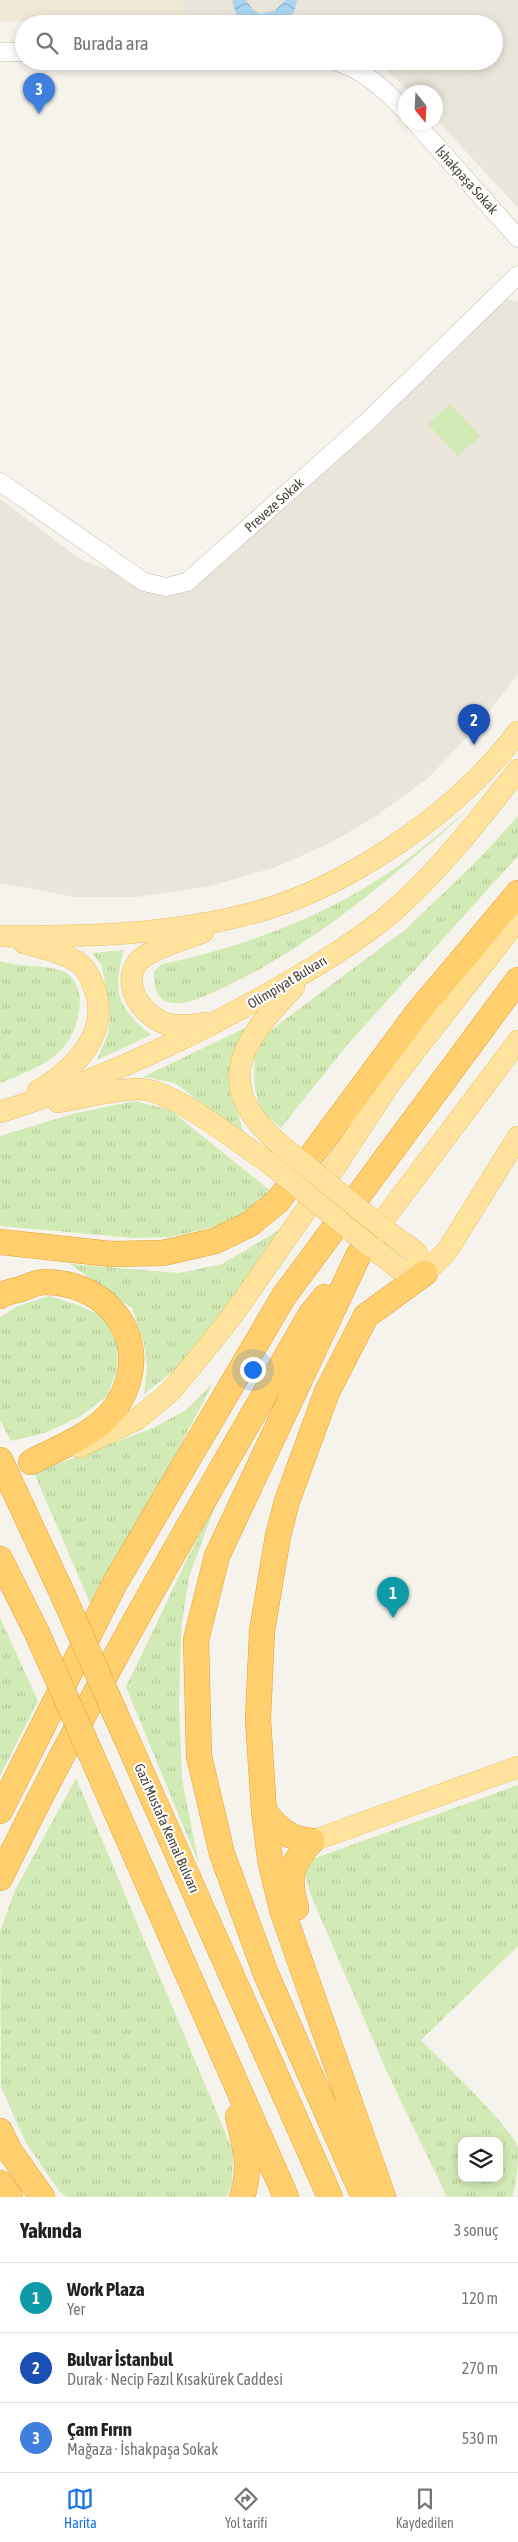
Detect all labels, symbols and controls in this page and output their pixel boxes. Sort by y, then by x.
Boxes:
search box [15,15,503,70]
icon: search [33,29,61,57]
text: Burada ara [73,32,149,54]
pin: 3 [23,73,55,114]
north arrow [398,85,443,130]
street label: İshakpaşa Sokak [432,143,502,217]
street label: Preveze Sokak [241,474,307,536]
pin: 2 [458,704,490,745]
street label: Olimpiyat Bulvarı [244,952,330,1012]
your location [240,1357,266,1383]
pin: 1 [377,1577,409,1618]
street label: Gazi Mustafa Kemal Bulvarı [131,1761,203,1895]
map controls [458,2137,503,2182]
button: layers [458,2137,503,2182]
text: Yakında [20,2218,82,2242]
text: 3 sonuç [454,2221,498,2239]
text: Work Plaza [67,2278,145,2300]
text: 1 [32,2289,40,2307]
text: 120 m [462,2289,498,2307]
text: Yer [67,2300,85,2318]
text: Bulvar İstanbul [67,2348,173,2370]
text: 2 [32,2359,40,2377]
text: 270 m [462,2359,498,2377]
text: Durak · Necip Fazıl Kısakürek Caddesi [67,2370,283,2388]
text: Çam Fırın [67,2418,132,2440]
text: 3 [32,2429,40,2447]
text: 530 m [462,2429,498,2447]
text: Mağaza · İshakpaşa Sokak [67,2440,218,2458]
tab: Harita [64,2485,97,2531]
tab: Yol tarifi [225,2485,267,2531]
tab: Kaydedilen [396,2485,454,2531]

